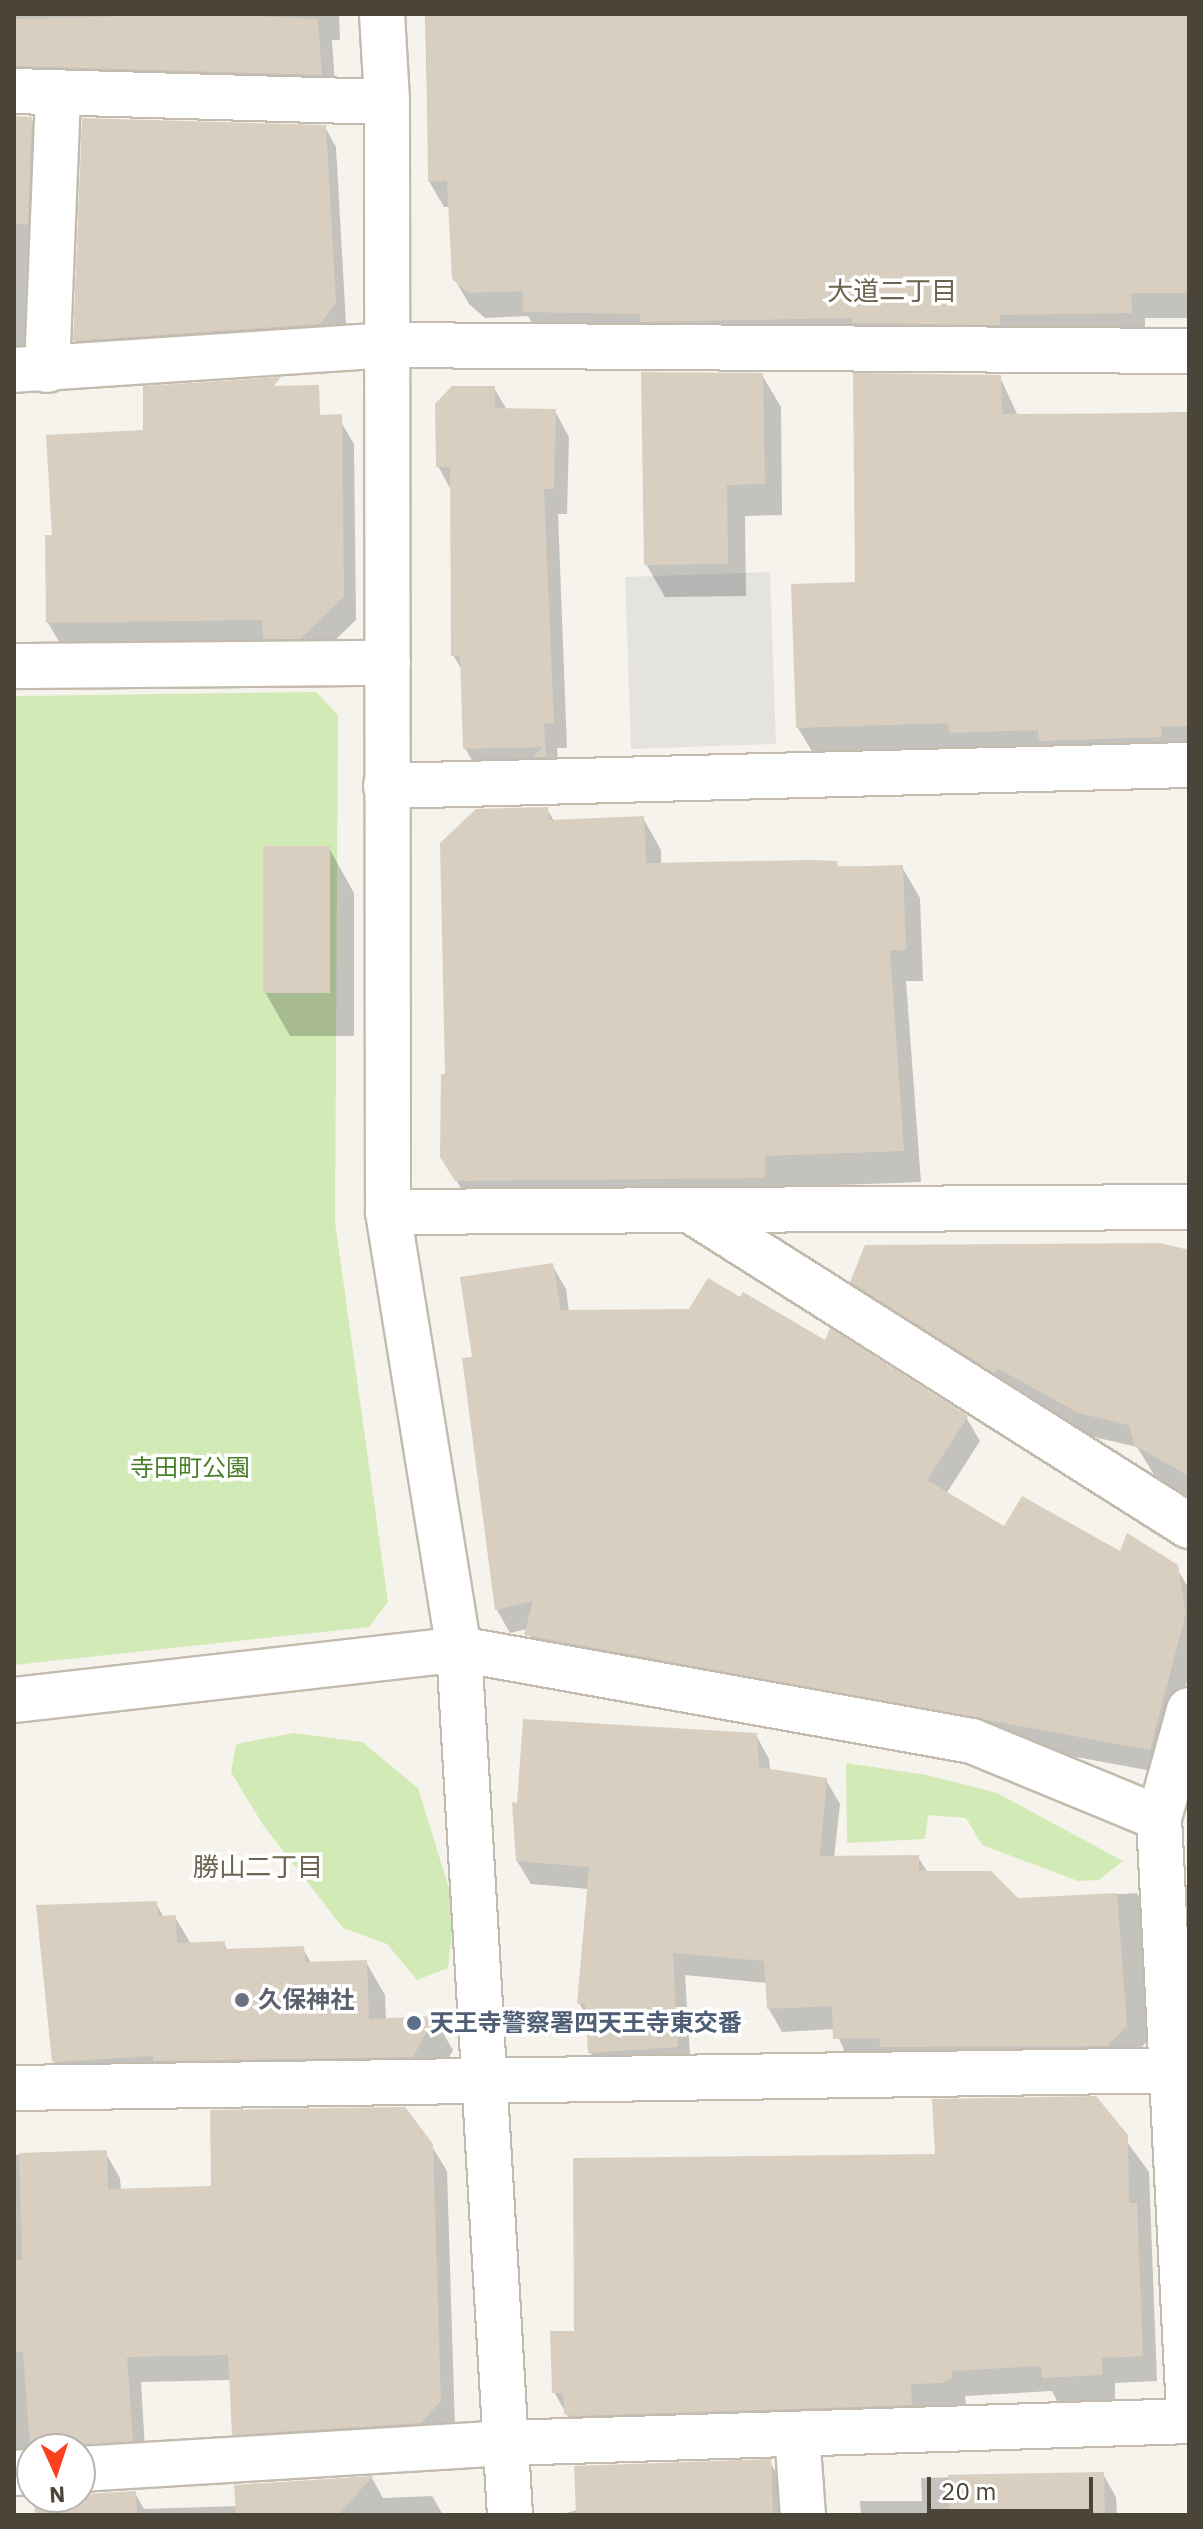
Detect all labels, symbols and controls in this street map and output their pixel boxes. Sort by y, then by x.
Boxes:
district label: 大道二丁目 [827,275,957,307]
park label: 寺田町公園 [130,1454,250,1482]
district label: 勝山二丁目 [193,1851,323,1883]
place label: 久保神社 [258,1986,354,2014]
marker: 久保神社 [233,1991,251,2009]
place label: 天王寺警察署四天王寺東交番 [430,2009,742,2037]
marker: 天王寺警察署四天王寺東交番 [405,2014,423,2032]
north arrow [16,2433,96,2513]
scale bar [931,2461,1097,2511]
text: 20 m [941,2475,996,2507]
text: N [48,2481,66,2510]

